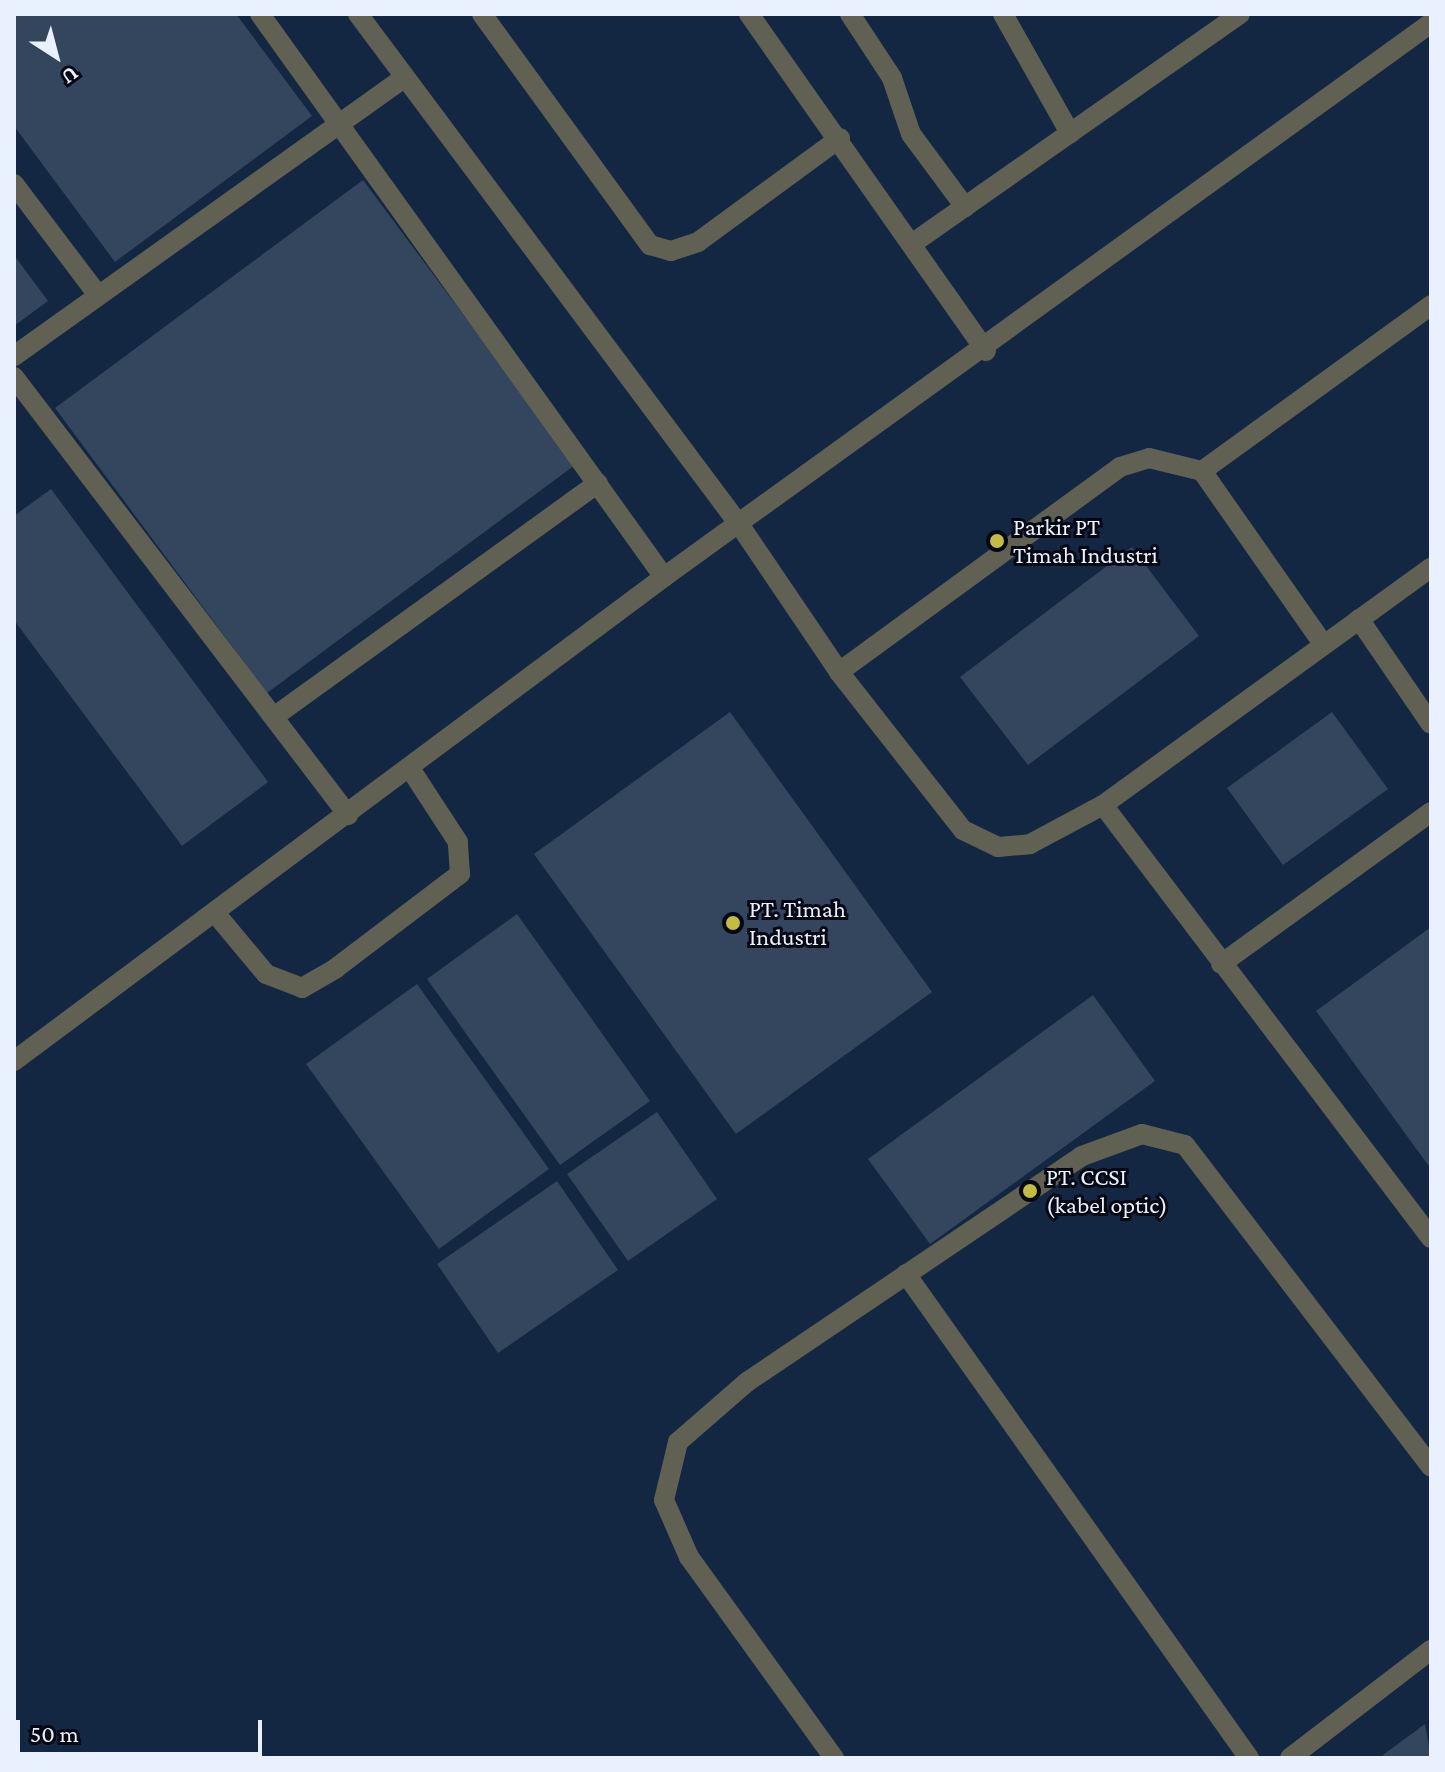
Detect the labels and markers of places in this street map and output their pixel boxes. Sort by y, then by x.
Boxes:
place label: Parkir PT Timah Industri [1013,513,1158,569]
marker: Parkir PT Timah Industri [988,532,1006,550]
place label: PT. Timah Industri [749,895,846,951]
marker: PT. Timah Industri [724,914,742,932]
place label: PT. CCSI (kabel optic) [1046,1163,1168,1219]
marker: PT. CCSI (kabel optic) [1021,1182,1039,1200]

